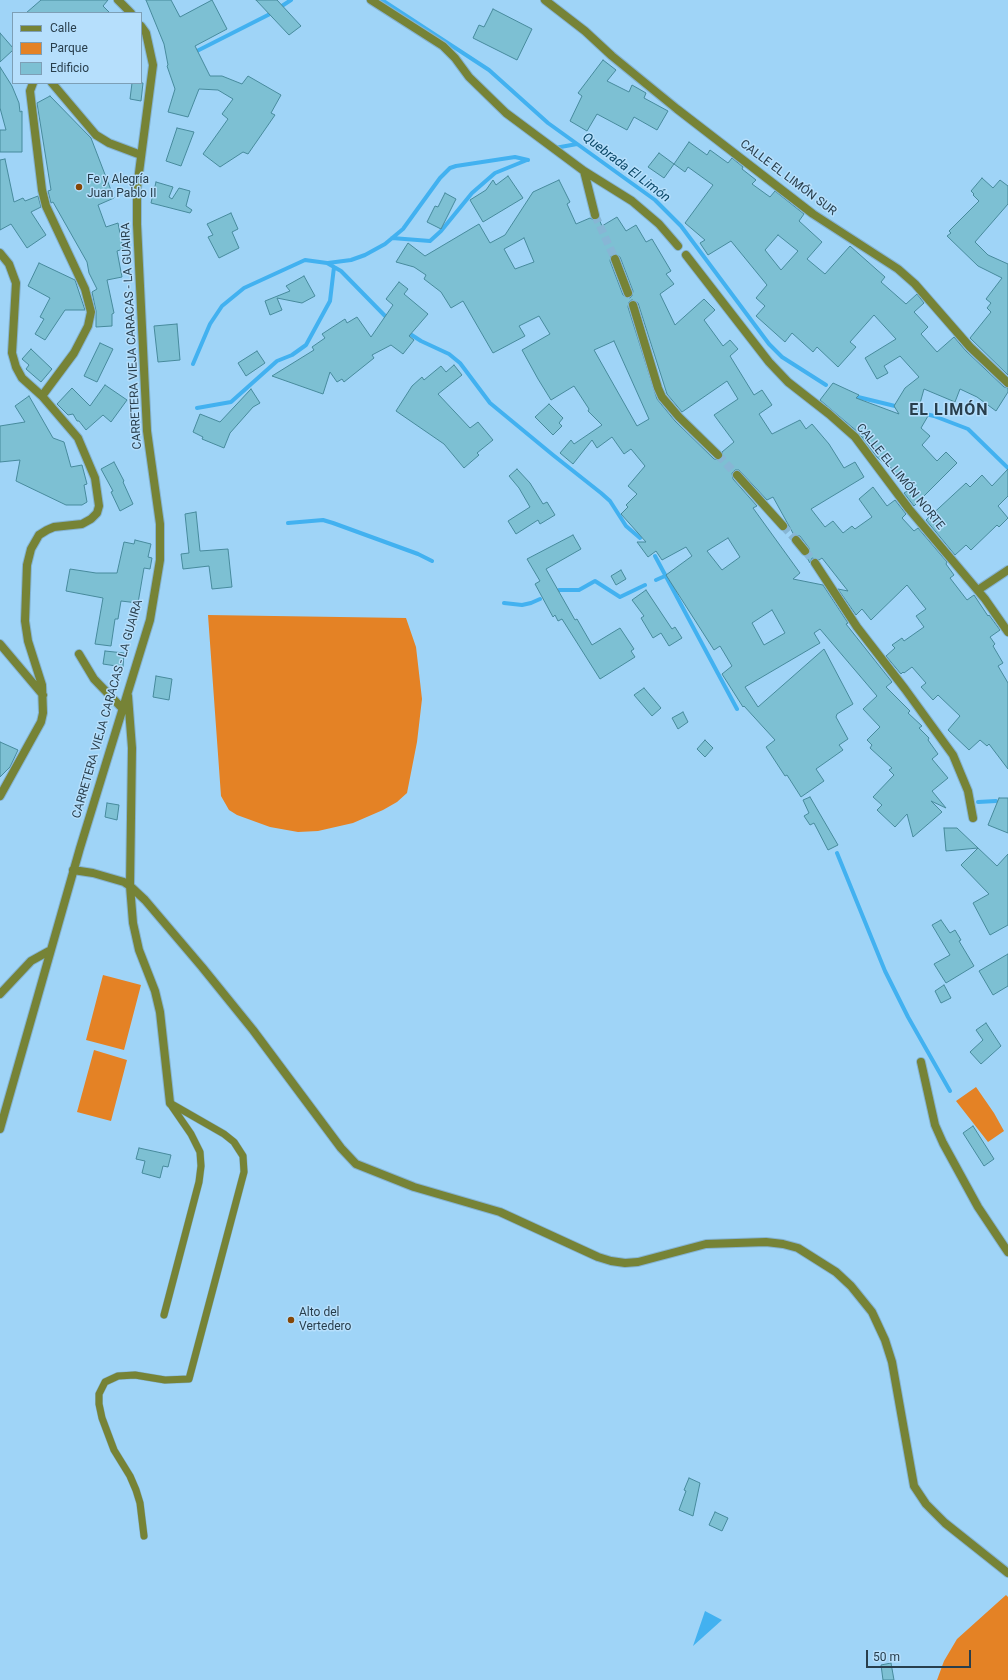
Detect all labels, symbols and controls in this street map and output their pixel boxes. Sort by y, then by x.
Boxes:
legend [12,12,142,84]
text: Calle [50,21,77,35]
text: Parque [50,41,88,55]
text: Edificio [50,61,89,75]
water label: Quebrada El Limón [579,130,673,206]
street label: CALLE EL LIMÓN SUR [737,137,839,219]
place label: Fe y Alegría Juan Pablo II [87,173,156,201]
marker: Fe y Alegría Juan Pablo II [74,182,84,192]
street label: CARRETERA VIEJA CARACAS - LA GUAIRA [119,222,145,450]
district label: EL LIMÓN [909,401,989,421]
street label: CALLE EL LIMÓN NORTE [853,421,947,533]
street label: CARRETERA VIEJA CARACAS - LA GUAIRA [70,598,146,820]
place label: Alto del Vertedero [299,1306,351,1334]
marker: Alto del Vertedero [286,1315,296,1325]
scale bar [868,1642,973,1668]
text: 50 m [873,1650,900,1664]

